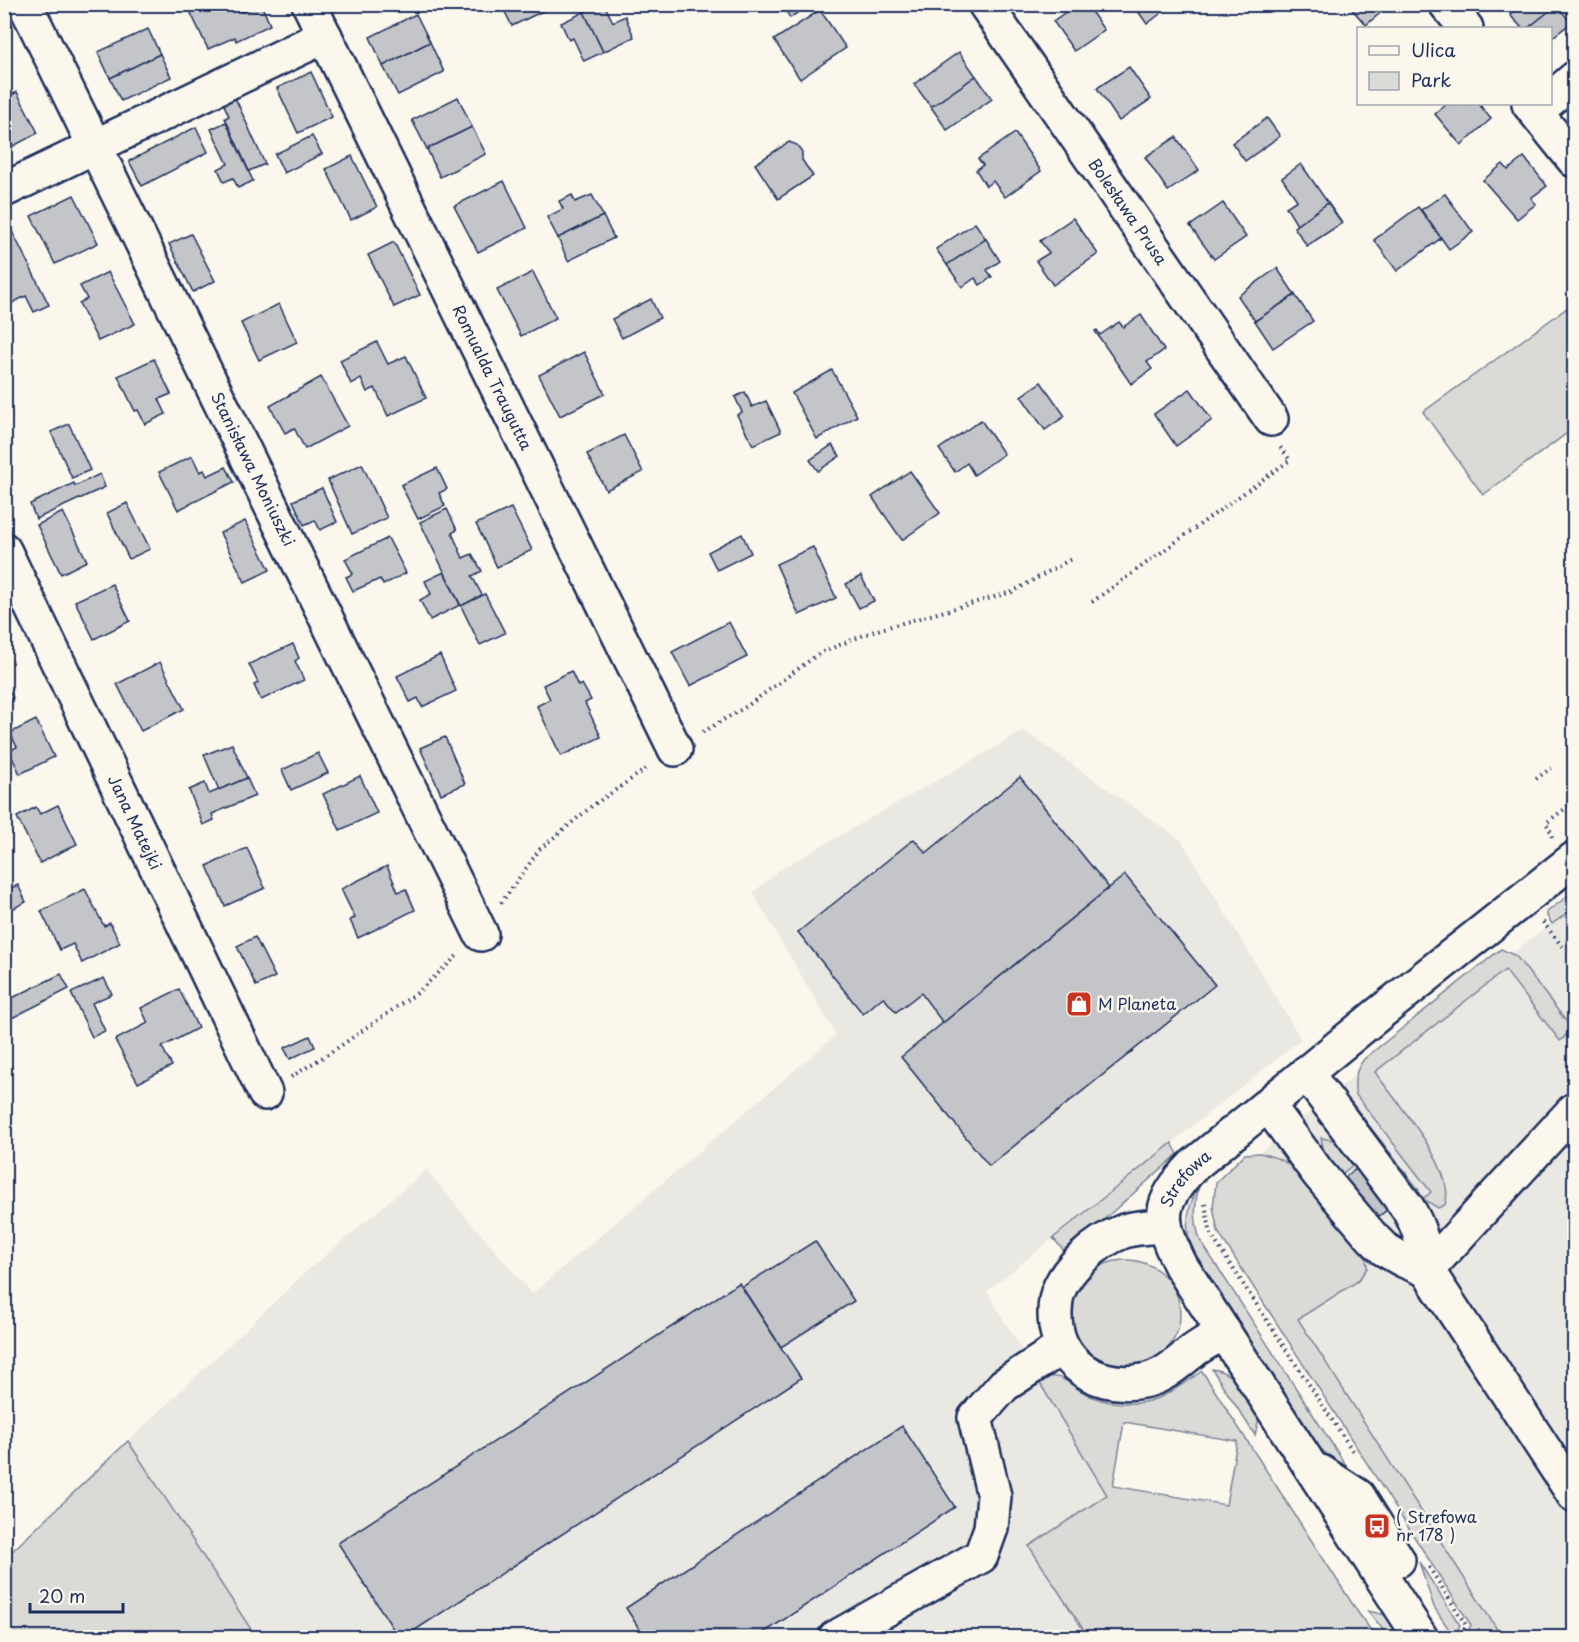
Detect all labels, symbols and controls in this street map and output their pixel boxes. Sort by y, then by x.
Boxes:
legend [1357,27,1552,105]
text: Ulica [1411,36,1456,63]
text: Park [1411,66,1451,93]
street label: Bolesława Prusa [1083,153,1174,269]
street label: Romualda Traugutta [447,300,539,454]
street label: Stanisława Moniuszki [206,388,302,550]
street label: Jana Matejki [103,770,169,873]
shop icon: M Planeta [1064,989,1094,1019]
place label: M Planeta [1098,991,1176,1015]
street label: Strefowa [1153,1143,1215,1210]
place label: ( Strefowa nr 178 ) [1396,1504,1477,1546]
bus stop icon: ( Strefowa nr 178 ) [1362,1511,1392,1541]
scale bar [30,1576,123,1614]
text: 20 m [39,1582,85,1609]

